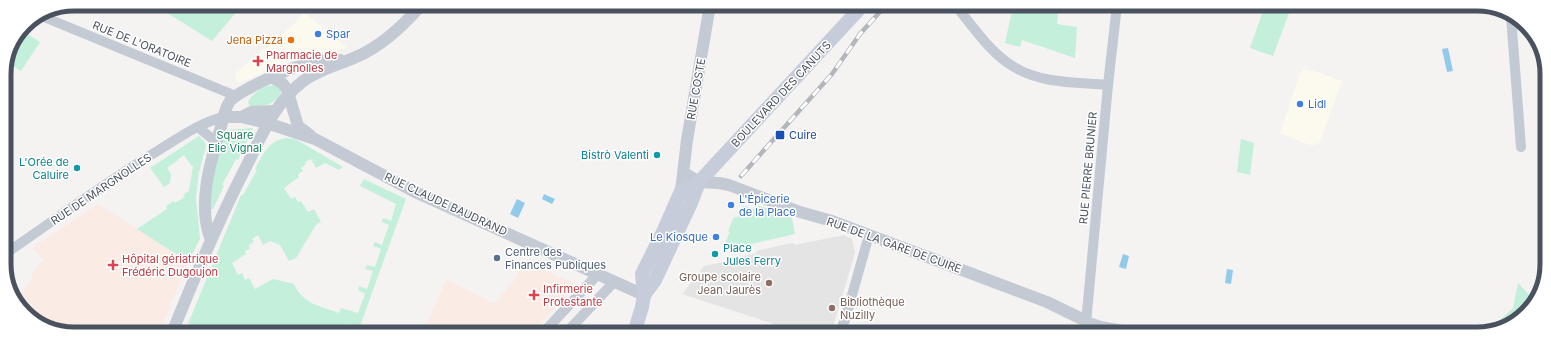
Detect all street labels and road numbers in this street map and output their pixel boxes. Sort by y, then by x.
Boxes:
street label: RUE DE L'ORATOIRE [91,18,193,70]
street label: BOULEVARD DES CANUTS [728,38,834,150]
street label: RUE COSTE [684,57,708,121]
street label: RUE PIERRE BRUNIER [1076,111,1100,225]
street label: RUE DE MARGNOLLES [48,150,154,228]
street label: RUE CLAUDE BAUDRAND [382,169,510,239]
street label: RUE DE LA GARE DE CUIRE [825,214,963,276]

